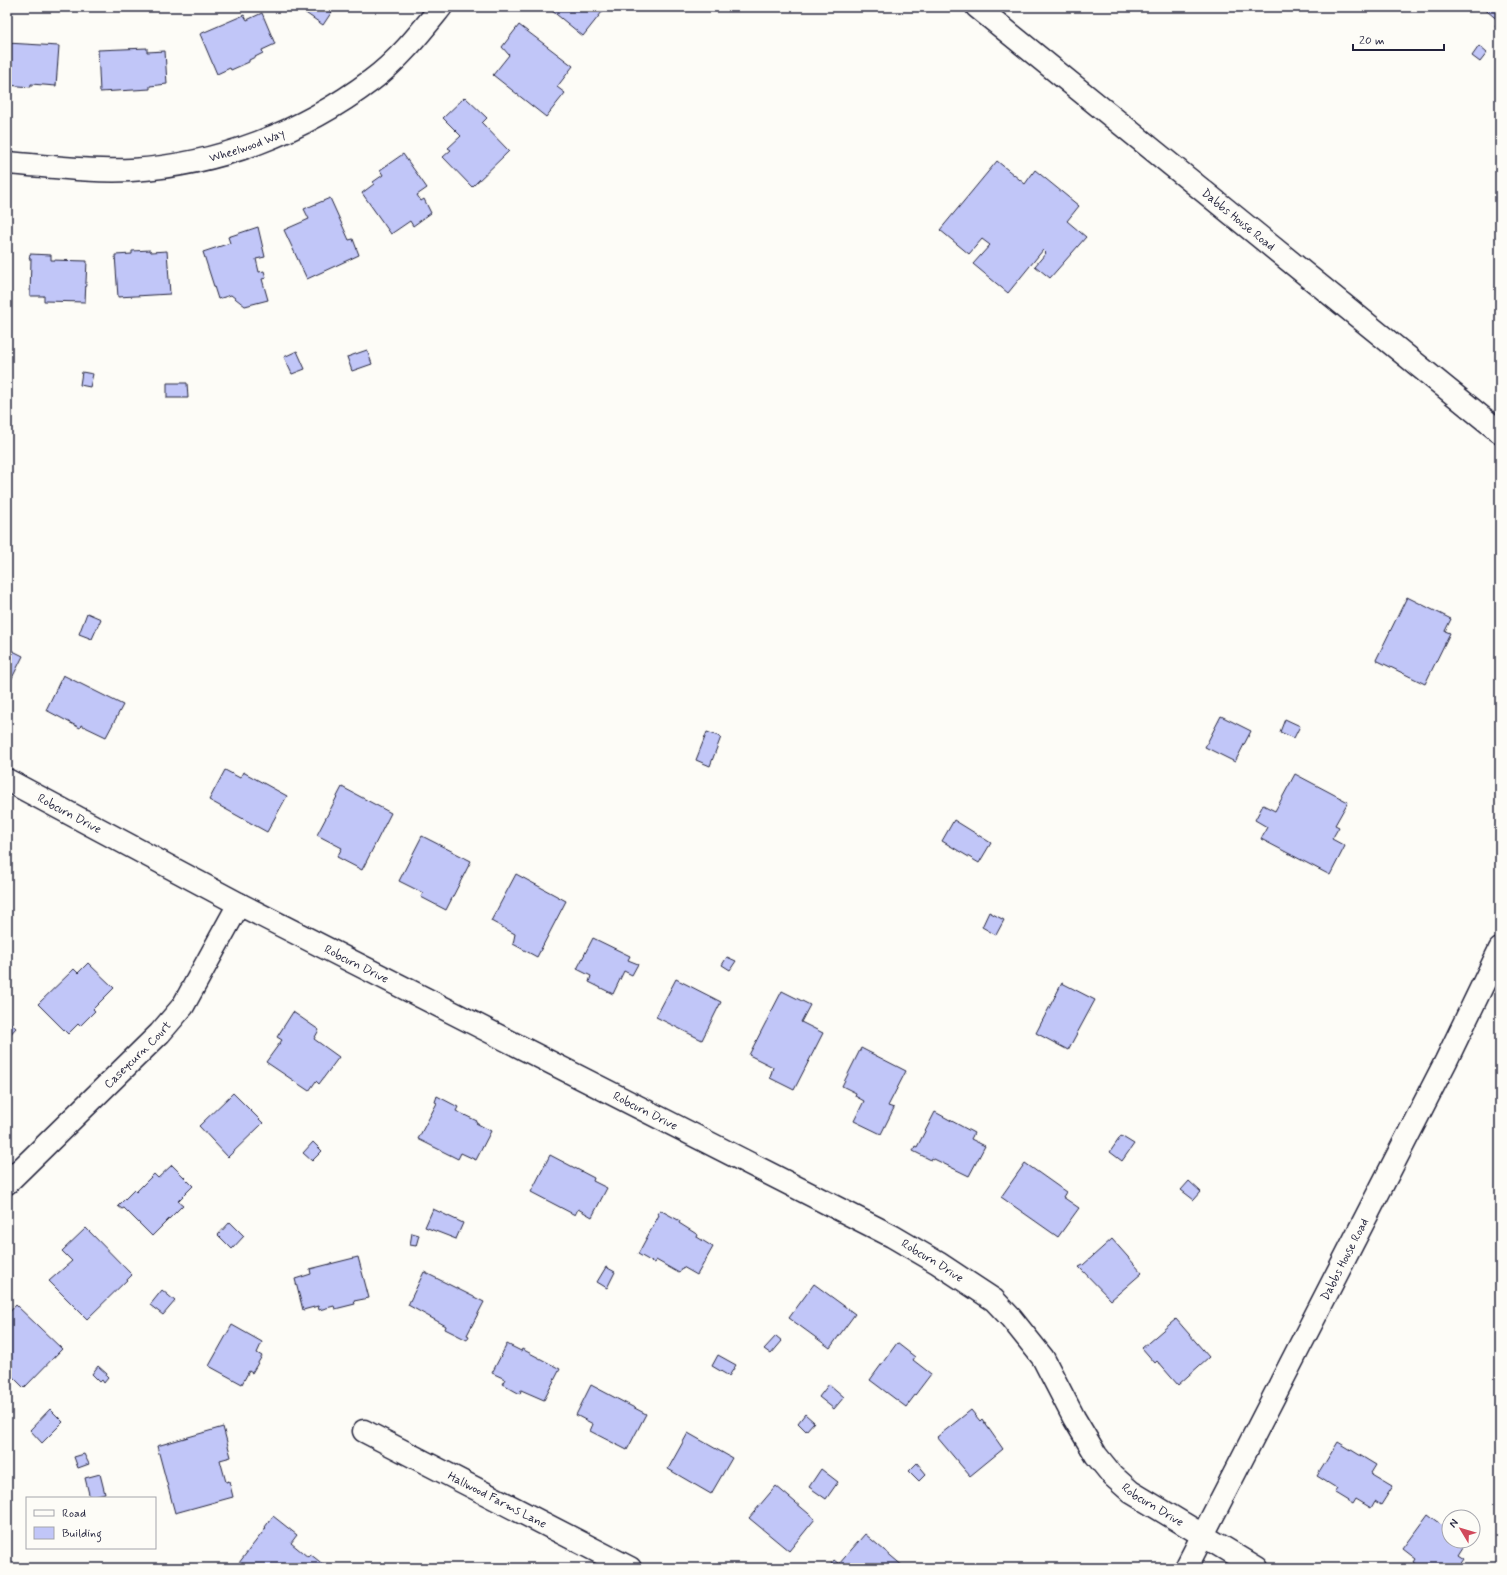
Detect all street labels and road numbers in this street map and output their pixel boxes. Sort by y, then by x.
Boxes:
street label: Wheelwood Way [207,126,288,167]
street label: Dabbs House Road [1198,186,1278,255]
street label: Robcurn Drive [34,791,104,838]
street label: Robcurn Drive [321,942,391,988]
street label: Caseycurn Court [101,1018,176,1092]
street label: Robcurn Drive [610,1088,680,1135]
street label: Dabbs House Road [1317,1216,1373,1304]
street label: Robcurn Drive [898,1236,966,1287]
street label: Hallwood Farms Lane [445,1468,549,1533]
street label: Robcurn Drive [1118,1480,1186,1531]

